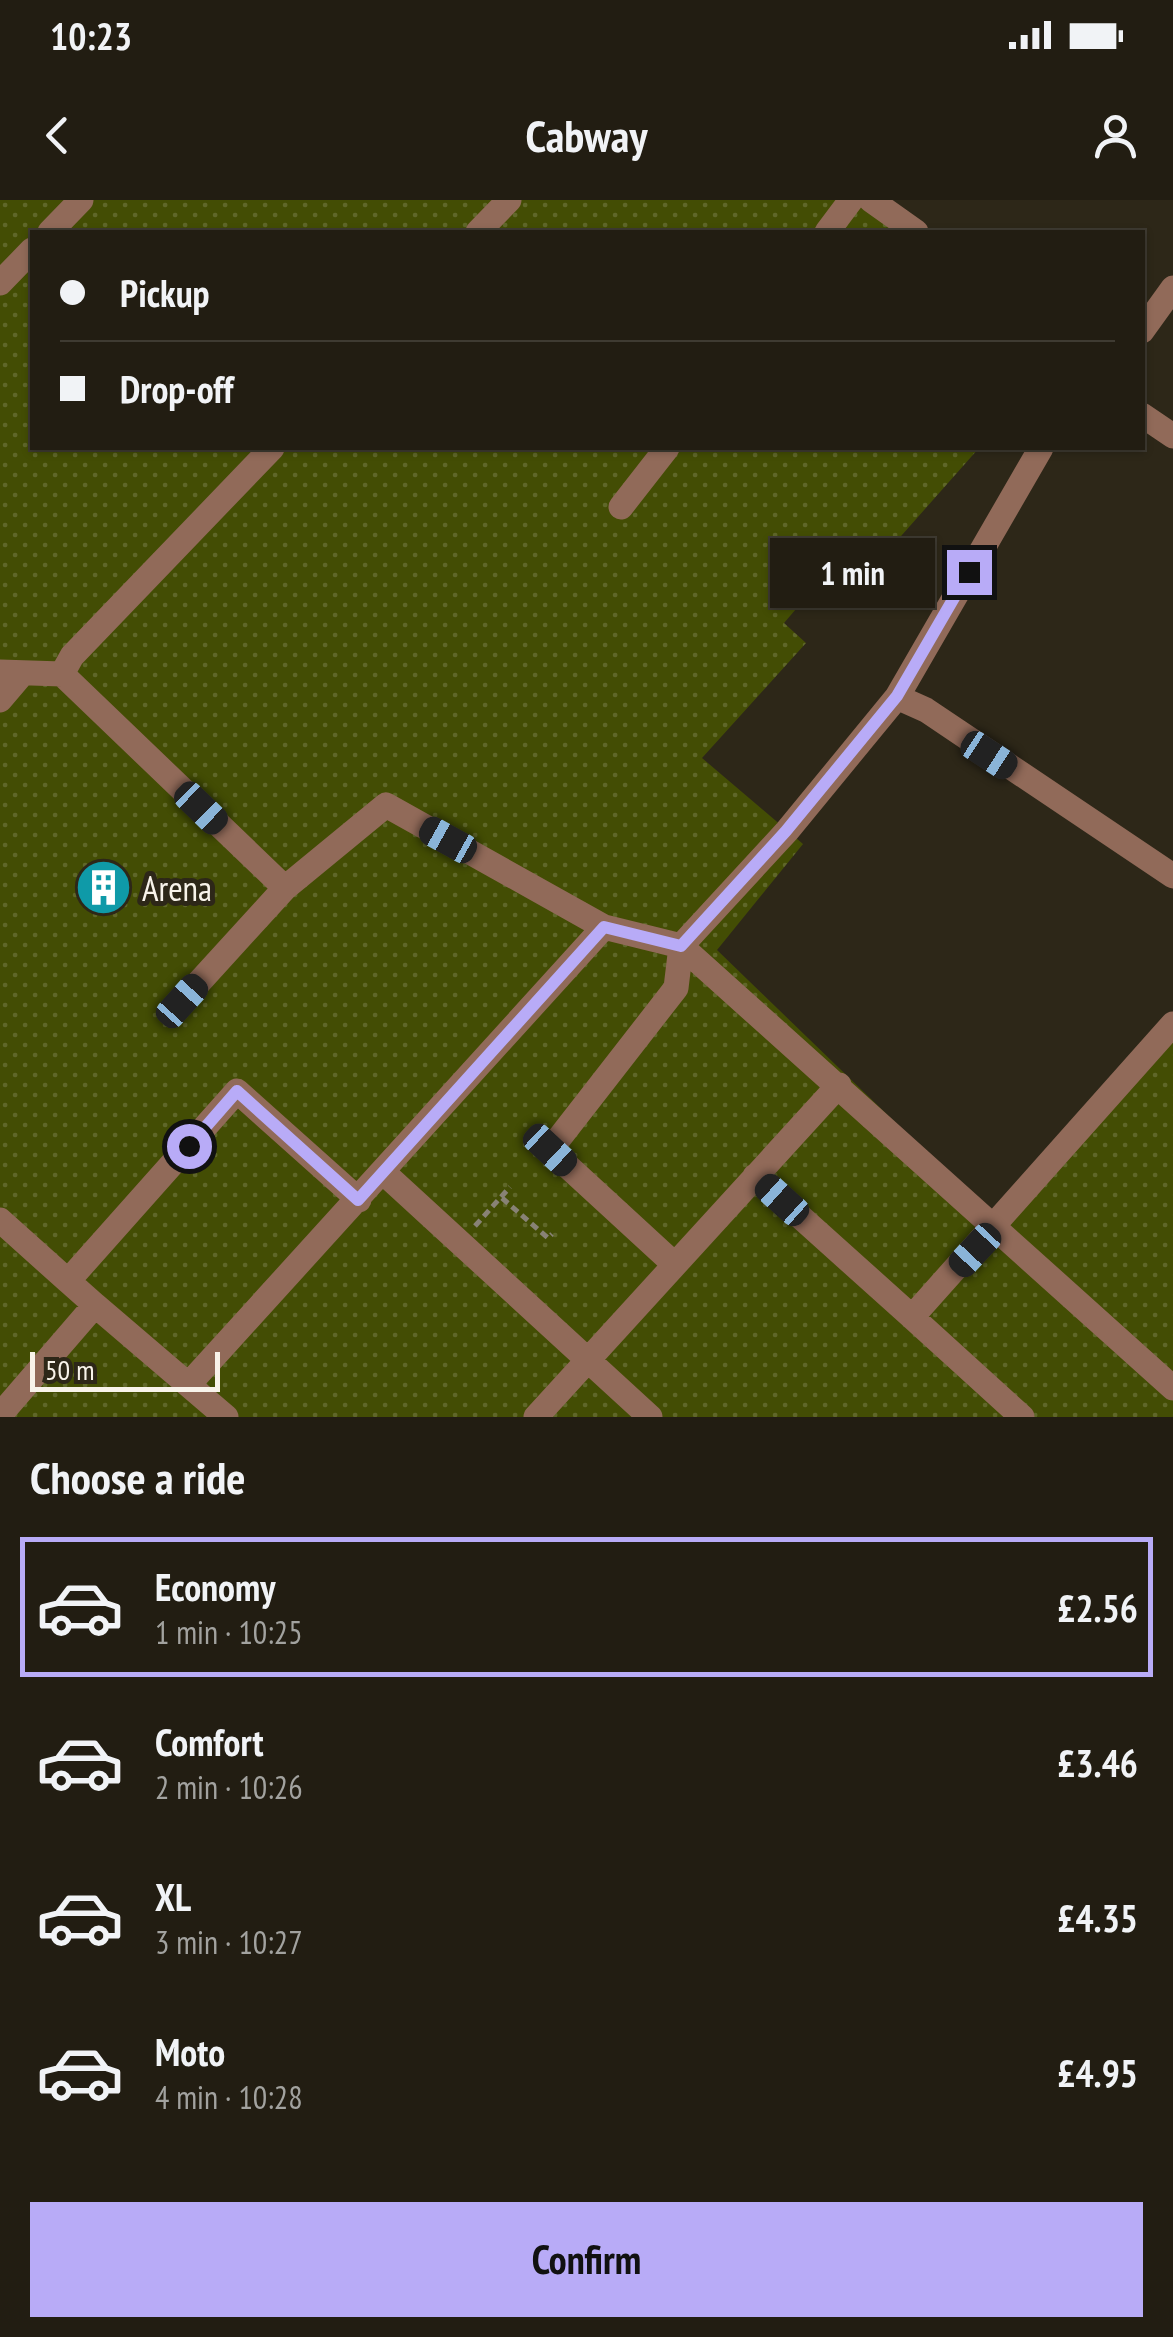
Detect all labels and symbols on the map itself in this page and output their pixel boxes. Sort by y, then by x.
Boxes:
callout: 1 min [769,537,934,607]
route end [947,550,992,595]
car [956,726,1022,784]
car [169,776,233,840]
car [414,812,482,868]
building icon: Arena [73,858,133,918]
place label: Arena [142,865,212,911]
car [151,969,213,1033]
car [518,1119,582,1181]
route start [167,1124,212,1169]
car [750,1169,814,1231]
car [944,1218,1006,1282]
scale bar [30,1347,220,1392]

